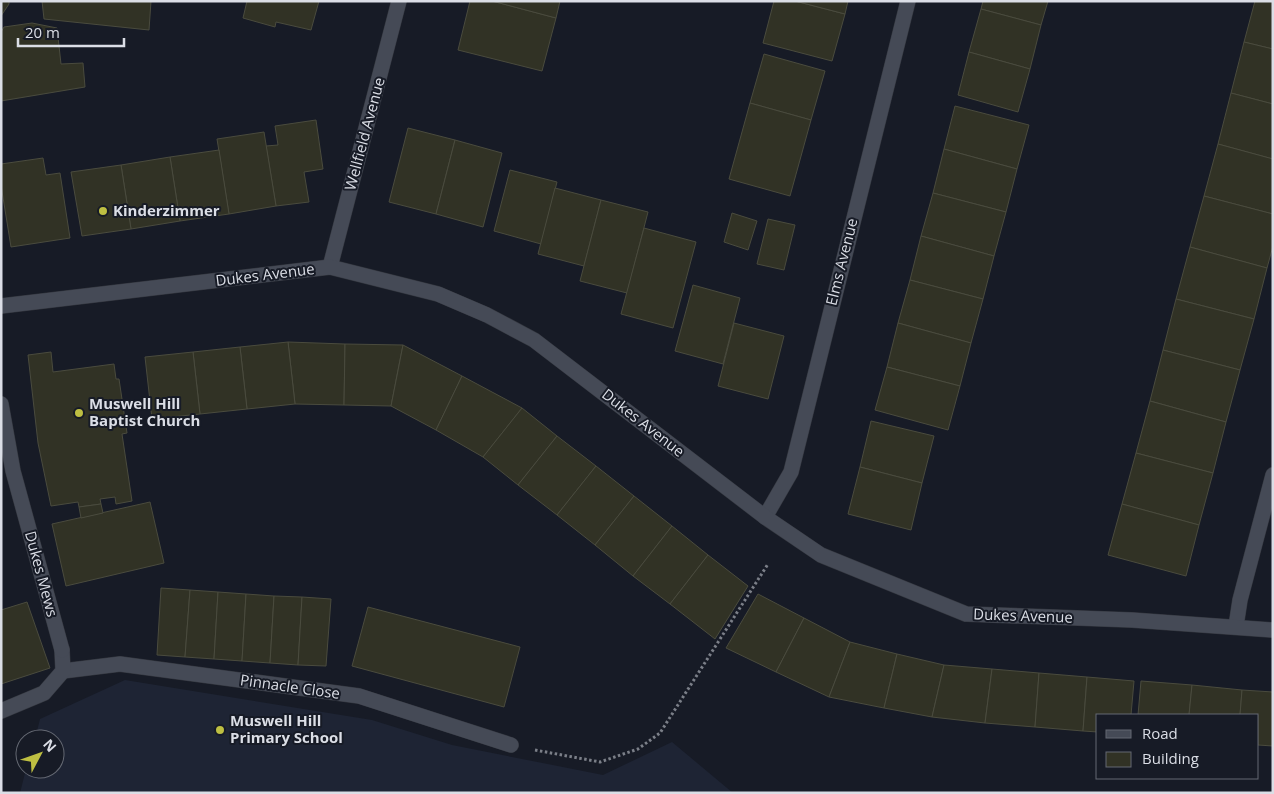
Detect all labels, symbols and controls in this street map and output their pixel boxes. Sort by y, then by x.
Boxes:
scale bar [18,15,124,47]
text: 20 m [25,22,60,42]
street label: Wellfield Avenue [339,75,389,192]
place label: Kinderzimmer [113,200,220,220]
marker: Kinderzimmer [97,205,109,217]
street label: Elms Avenue [821,216,862,307]
street label: Dukes Avenue [214,258,316,290]
street label: Dukes Avenue [598,384,689,461]
place label: Muswell Hill Baptist Church [89,393,200,430]
marker: Muswell Hill Baptist Church [73,407,85,419]
street label: Dukes Mews [21,529,63,619]
street label: Dukes Avenue [973,603,1073,627]
street label: Pinnacle Close [239,669,341,703]
place label: Muswell Hill Primary School [230,710,343,747]
legend [1096,714,1259,779]
text: Road [1142,723,1178,743]
marker: Muswell Hill Primary School [214,724,226,736]
north arrow [15,729,65,779]
text: N [39,735,61,756]
text: Building [1142,748,1199,768]

